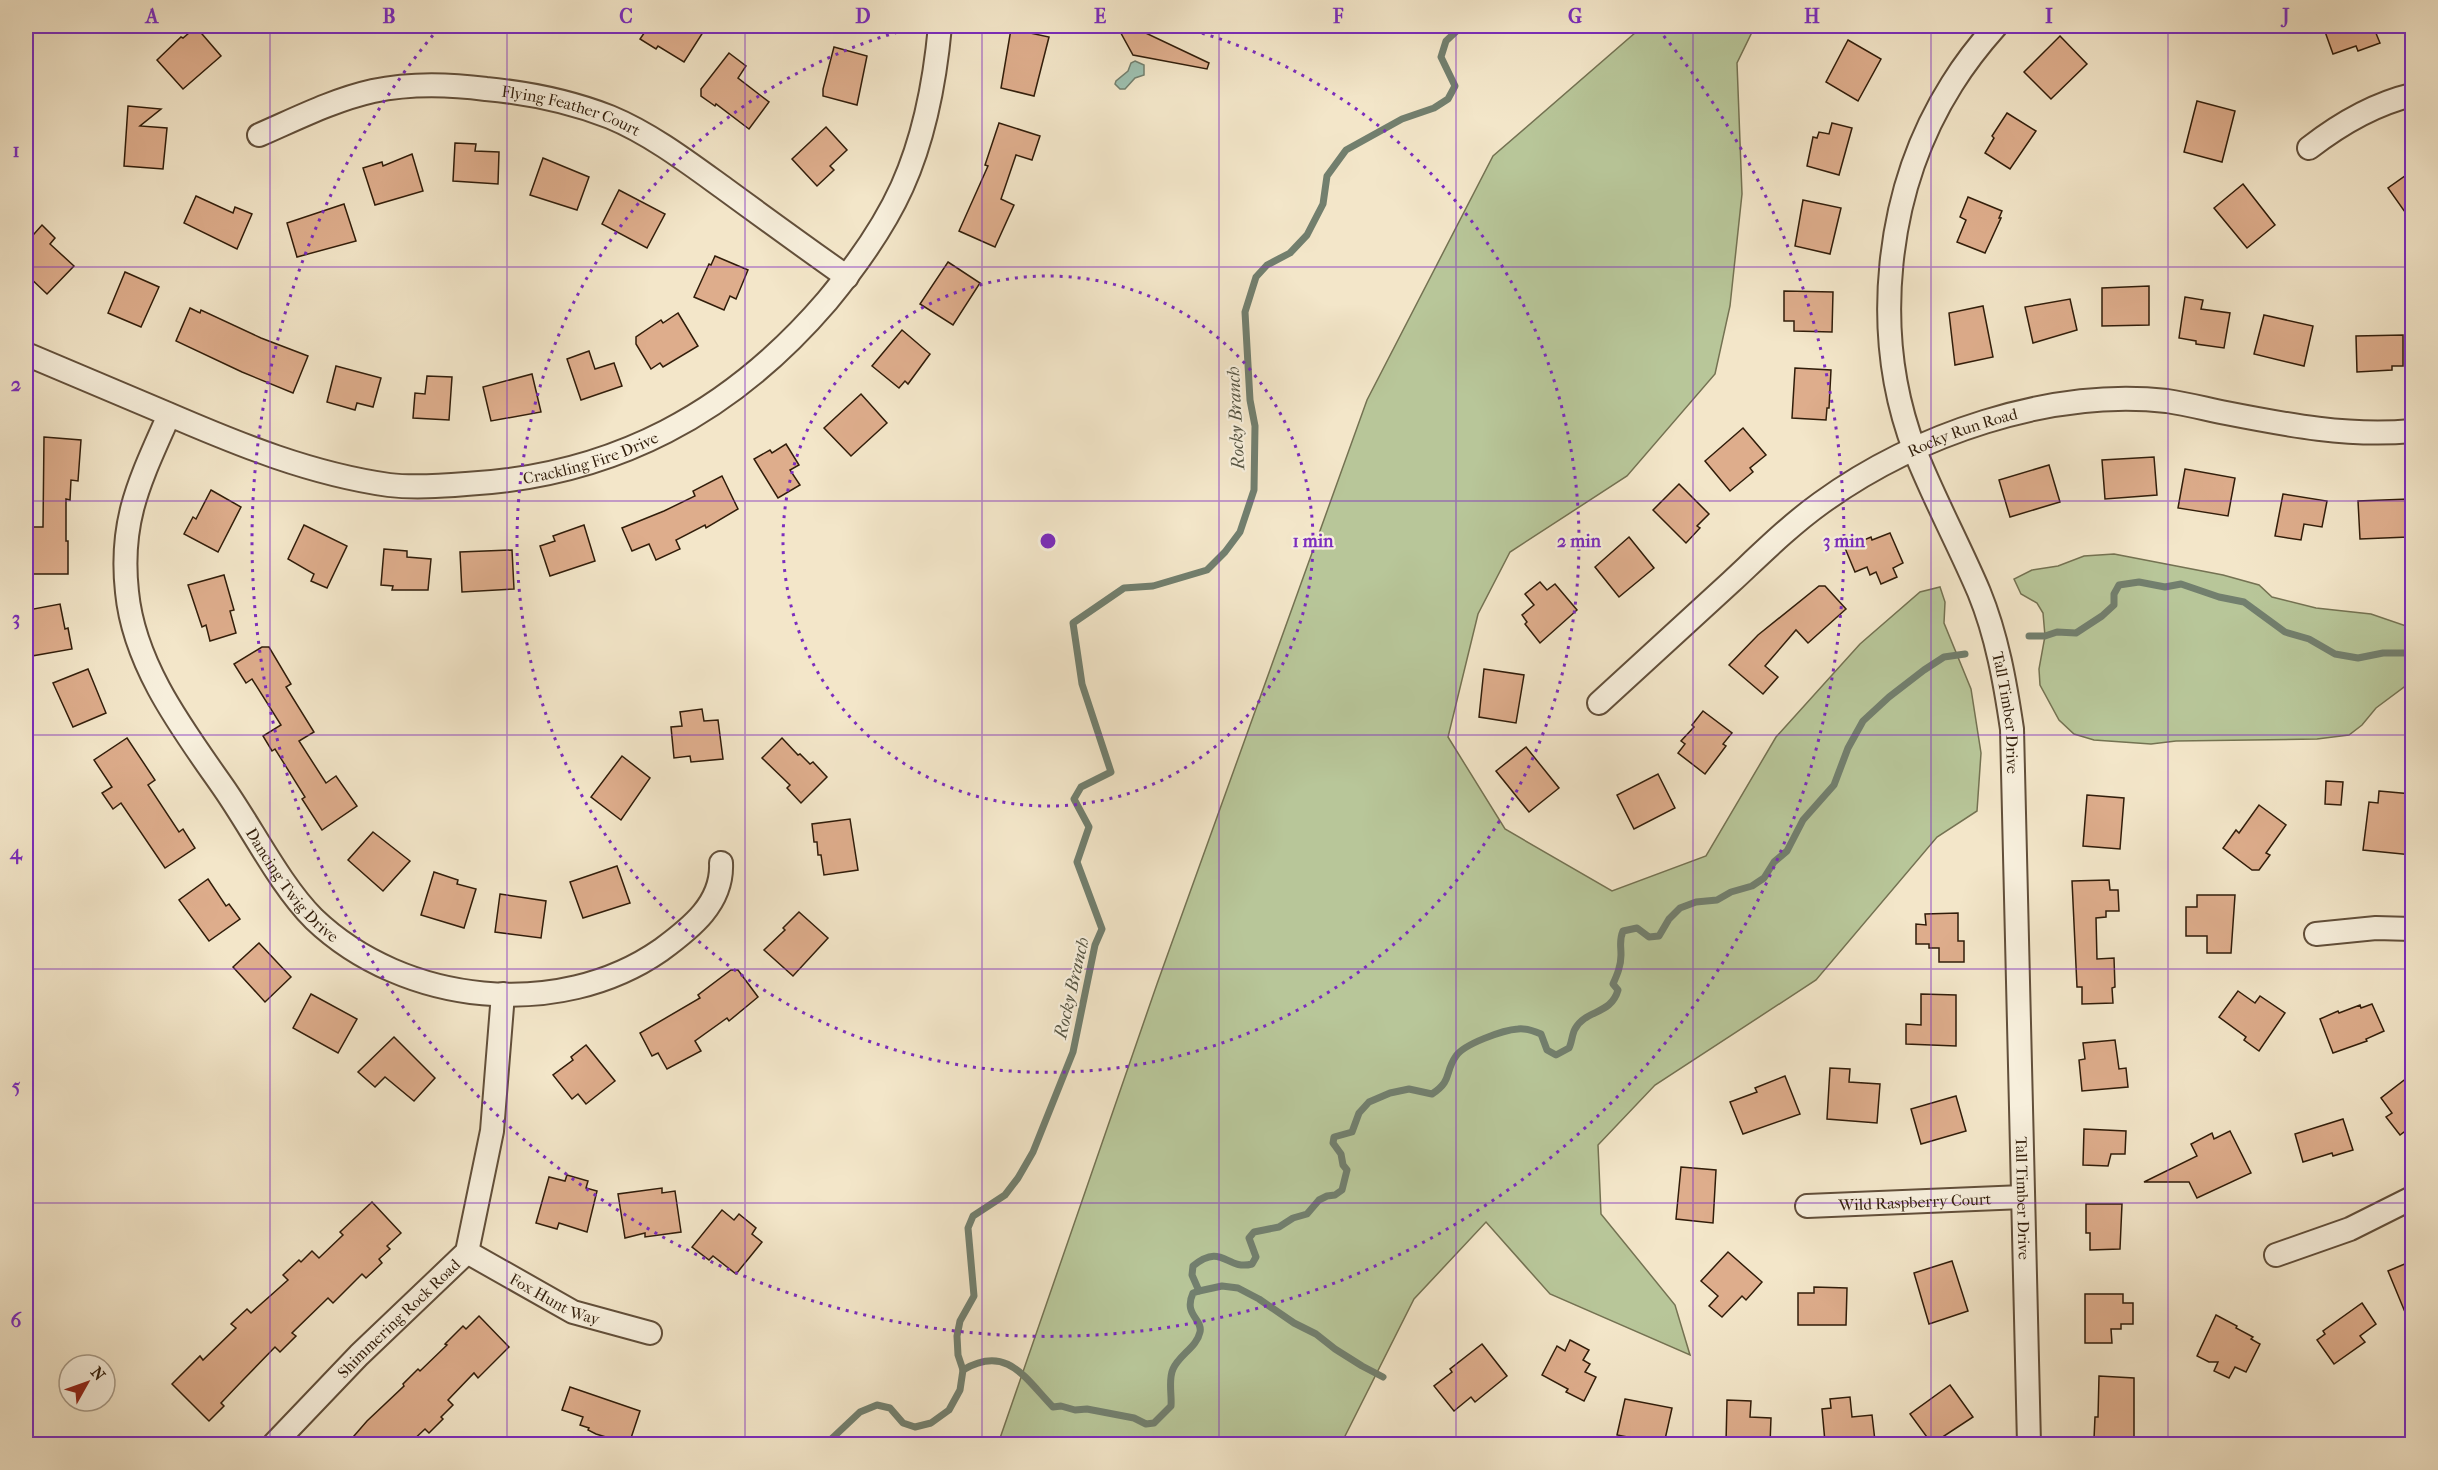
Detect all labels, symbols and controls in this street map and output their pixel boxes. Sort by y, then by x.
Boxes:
text: A [144,5,160,28]
text: B [382,5,396,28]
text: C [619,5,633,28]
text: D [855,5,871,28]
text: E [1094,5,1106,28]
text: F [1332,5,1344,28]
text: G [1568,5,1582,28]
text: H [1804,5,1820,28]
text: I [2045,5,2053,28]
text: J [2280,5,2290,28]
street label: Flying Feather Court [501,81,644,140]
text: 1 [12,139,20,162]
water label: Rocky Branch [1223,366,1249,471]
text: 2 [11,373,21,396]
street label: Rocky Run Road [1904,404,2019,460]
street label: Crackling Fire Drive [521,427,661,487]
centre of rings [1038,531,1058,551]
text: 1 min [1292,531,1334,552]
text: 2 min [1557,531,1601,552]
text: 3 min [1823,531,1866,552]
text: 3 [12,607,20,630]
street label: Tall Timber Drive [1989,650,2023,774]
street label: Dancing Twig Drive [242,824,343,946]
text: 4 [9,841,23,865]
water label: Rocky Branch [1050,935,1094,1042]
text: 5 [12,1075,21,1098]
street label: Tall Timber Drive [2012,1136,2034,1260]
street label: Wild Raspberry Court [1837,1189,1992,1214]
street label: Shimmering Rock Road [333,1254,464,1382]
street label: Fox Hunt Way [507,1269,602,1328]
text: 6 [11,1309,23,1332]
north arrow [57,1353,117,1413]
text: N [87,1363,110,1385]

